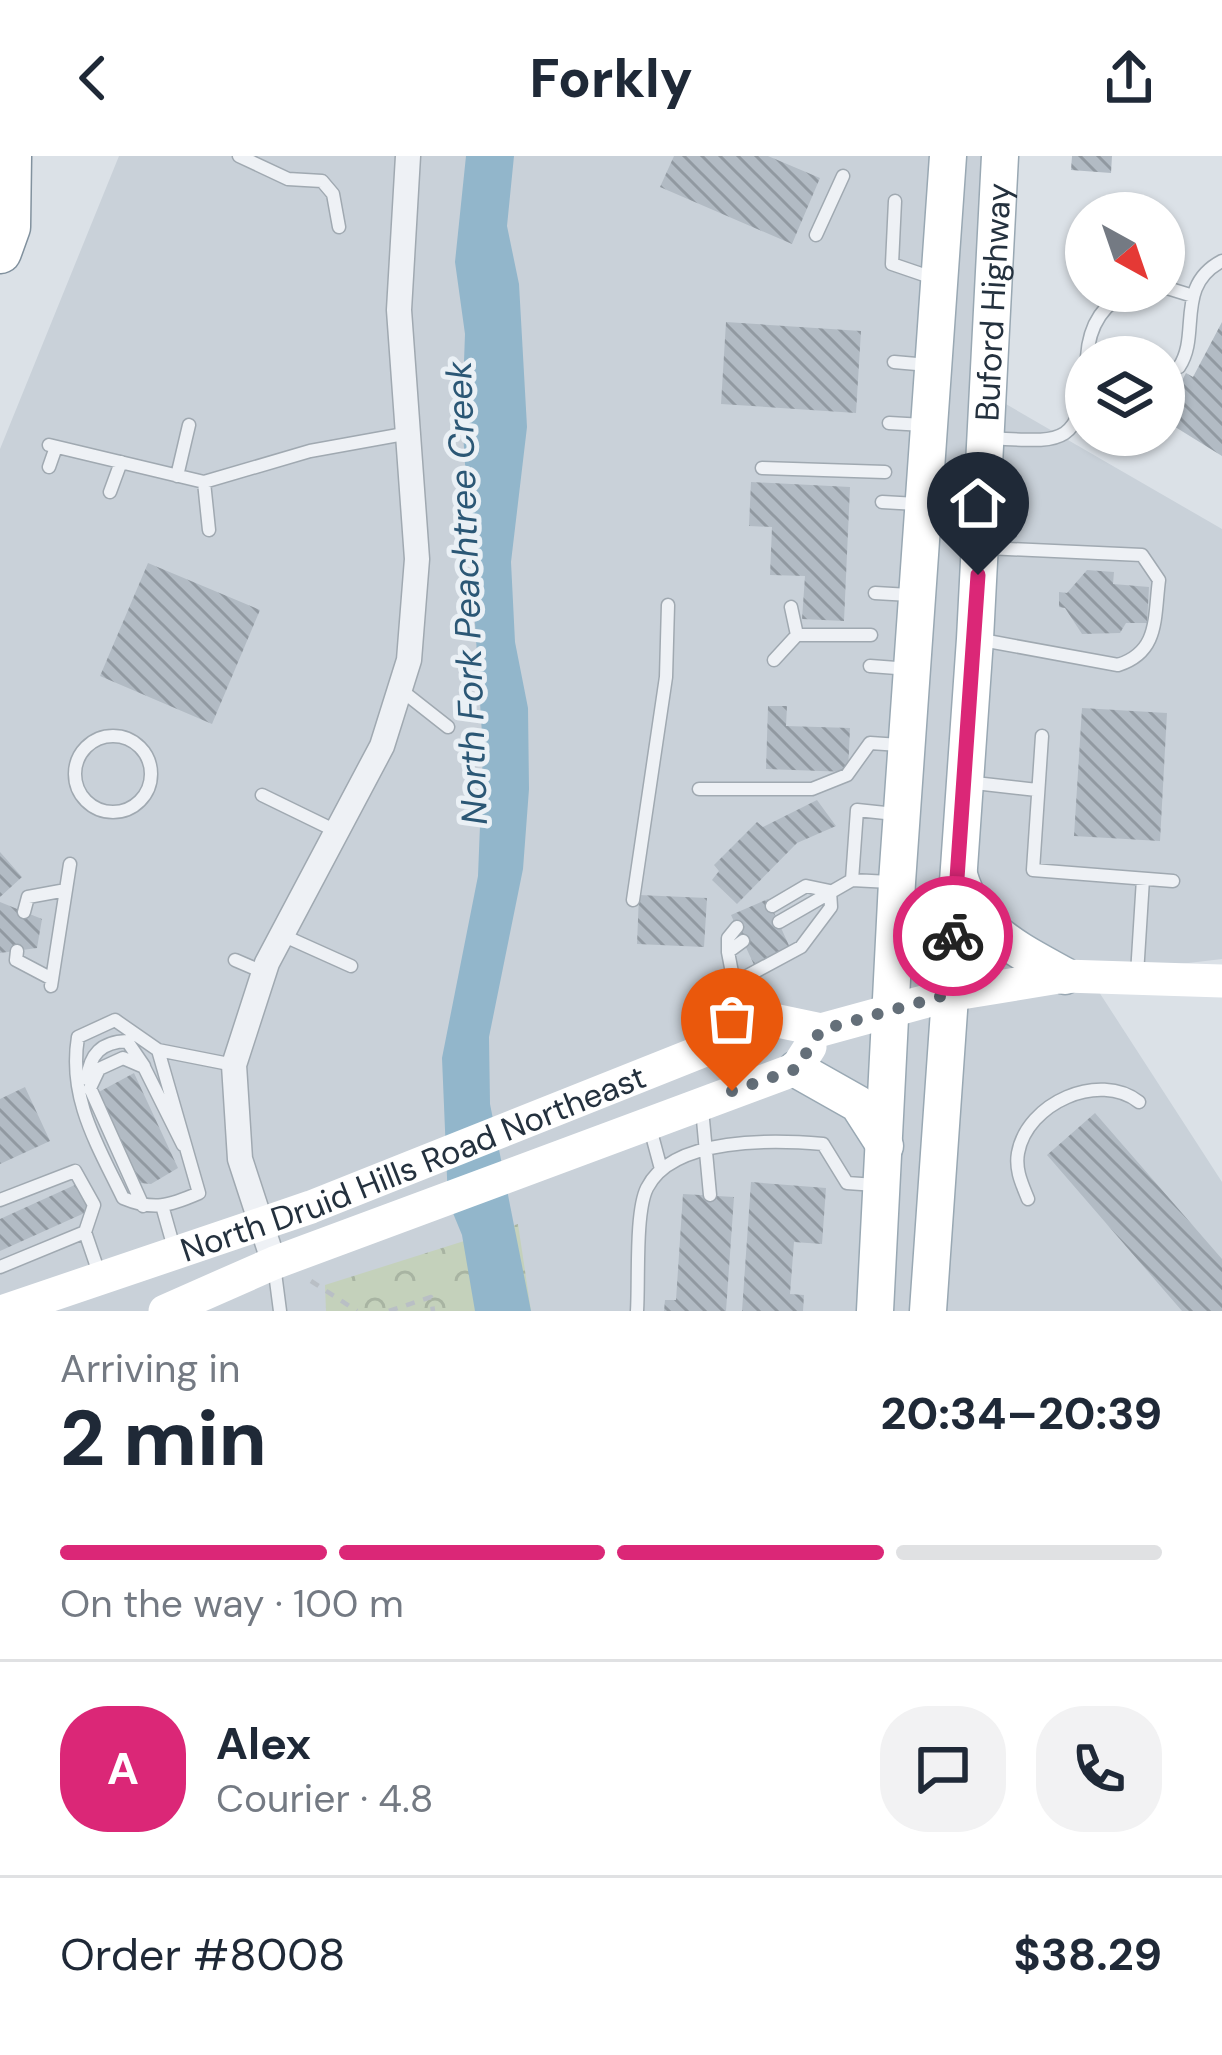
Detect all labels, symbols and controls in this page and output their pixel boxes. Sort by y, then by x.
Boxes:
text: Forkly [529,43,693,114]
icon: back [60,45,126,111]
icon: share [1096,45,1162,111]
street label: Buford Highway [965,182,1021,422]
north arrow [1065,192,1185,312]
map controls [1065,192,1185,456]
button: layers [1065,336,1185,456]
water label: North Fork Peachtree Creek [435,360,498,826]
pin [927,452,1029,575]
icon: home [945,470,1011,536]
courier [893,876,1013,996]
icon: bike [920,903,986,969]
pin [681,968,783,1091]
icon: bag [699,986,765,1052]
street label: North Druid Hills Road Northeast [175,1055,652,1272]
text: Arriving in [60,1343,240,1394]
text: 20:34–20:39 [881,1384,1162,1443]
text: 2 min [60,1388,267,1489]
text: On the way · 100 m [60,1578,404,1629]
button: chat [880,1706,1006,1832]
button: phone [1036,1706,1162,1832]
text: Alex [216,1714,311,1773]
text: A [107,1739,139,1798]
text: Courier · 4.8 [216,1773,433,1824]
text: Order #8008 [60,1925,345,1984]
text: $38.29 [1014,1925,1162,1984]

